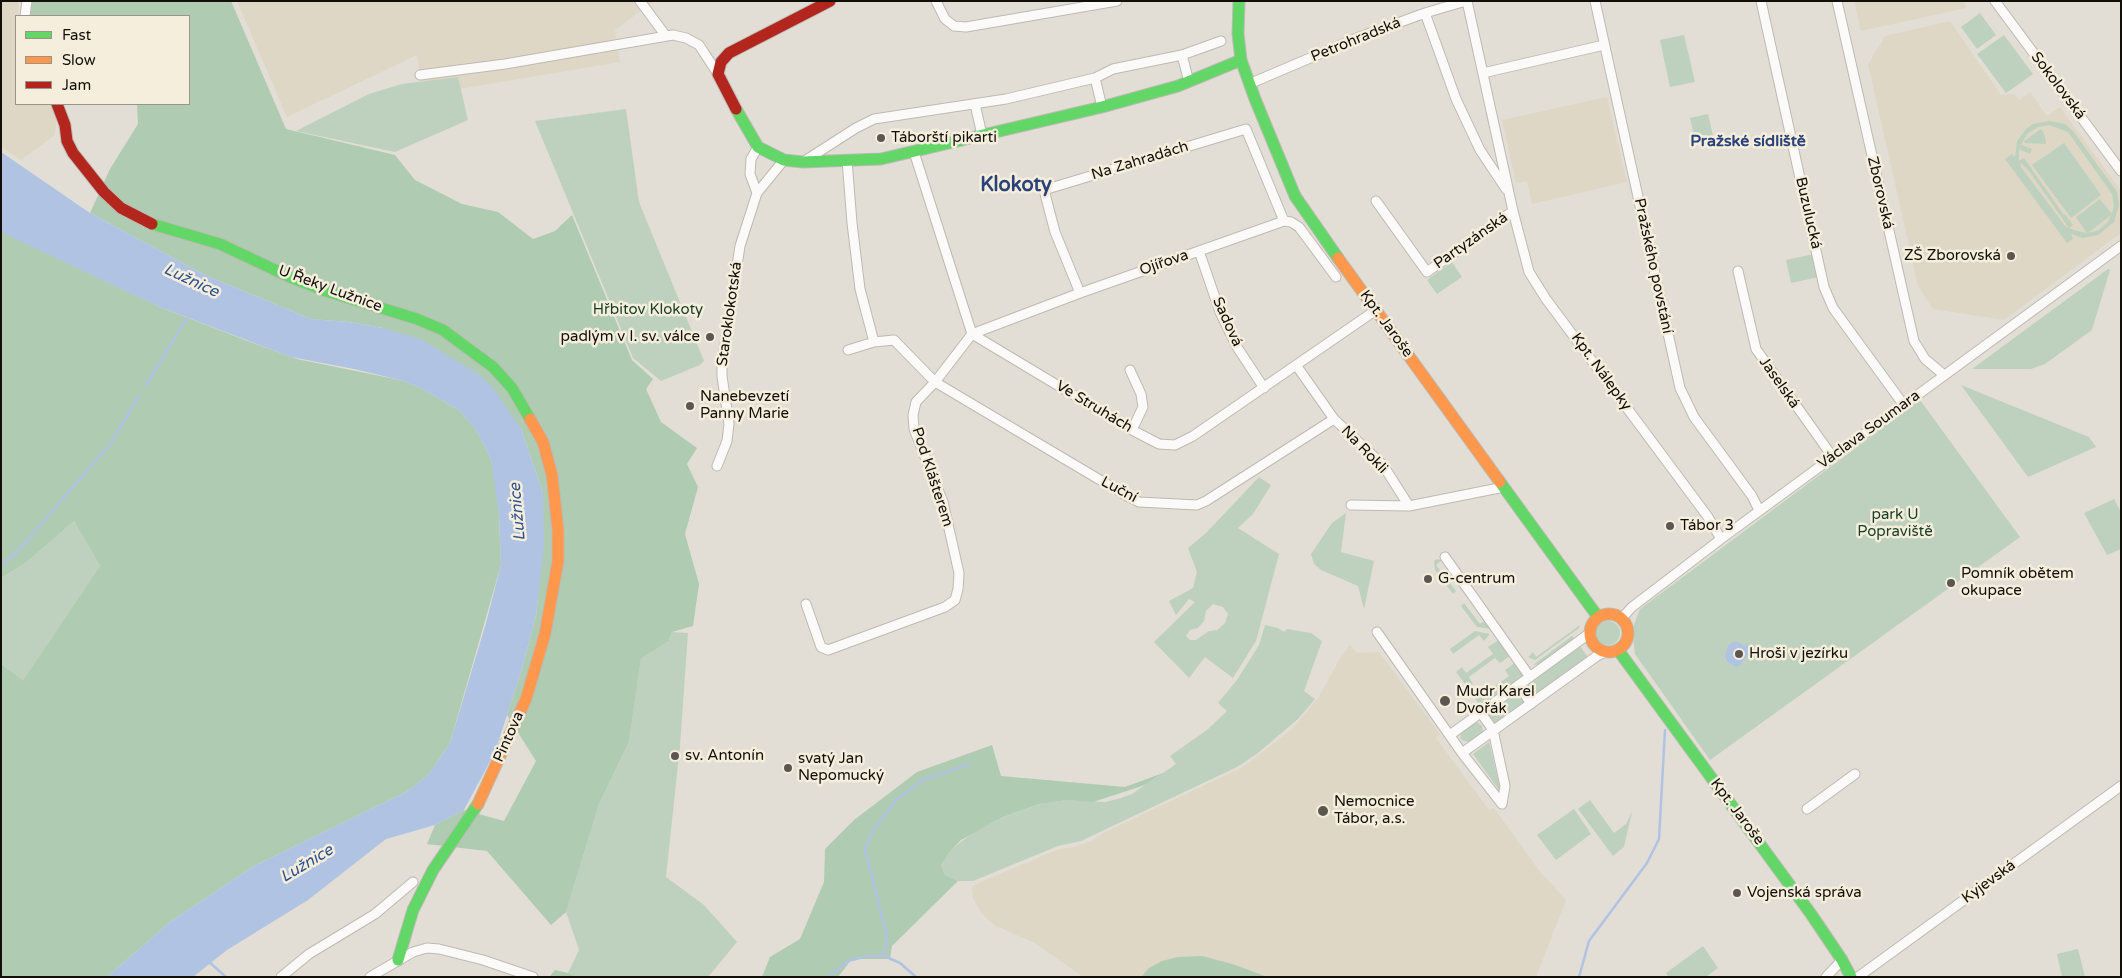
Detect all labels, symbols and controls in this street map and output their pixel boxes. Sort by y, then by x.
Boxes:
street label: Petrohradská [1309,14,1403,66]
legend [15,15,190,105]
text: Fast [62,26,91,44]
street label: Sokolovská [2027,49,2089,123]
text: Slow [62,51,96,69]
text: Jam [62,76,91,94]
place label: Táborští pikarti [891,129,997,147]
marker: Táborští pikarti [875,132,887,144]
district label: Pražské sídliště [1690,132,1806,152]
street label: Na Zahradách [1089,138,1191,184]
street label: Zborovská [1863,155,1897,231]
district label: Klokoty [980,174,1052,198]
street label: Buzulucká [1791,175,1825,251]
street label: Pražského povstání [1630,197,1676,335]
street label: Partyzánská [1431,209,1511,273]
street label: Ojířova [1137,246,1191,280]
place label: ZŠ Zborovská [1904,247,2001,265]
marker: ZŠ Zborovská [2005,250,2017,262]
water label: Lužnice [161,260,221,302]
street label: Staroklokotská [714,261,746,367]
street label: U Řeky Lužnice [276,262,384,316]
street label: Kpt. Jaroše [1356,287,1416,361]
street label: Sadová [1208,294,1246,350]
park label: Hřbitov Klokoty [593,301,703,319]
place label: padlým v I. sv. válce [561,328,700,346]
street label: Kpt. Nálepky [1567,330,1635,414]
marker: padlým v I. sv. válce [704,331,716,343]
street label: Jaselská [1755,354,1803,412]
street label: Ve Struhách [1052,377,1136,437]
street label: Václava Soumara [1814,387,1924,473]
place label: Nanebevzetí Panny Marie [700,388,789,423]
marker: Nanebevzetí Panny Marie [684,400,696,412]
street label: Na Rokli [1337,422,1391,478]
street label: Pod Klášterem [907,425,957,529]
street label: Luční [1098,473,1140,507]
water label: Lužnice [506,482,530,542]
park label: park U Popraviště [1857,506,1933,541]
place label: Tábor 3 [1680,517,1734,535]
marker: Tábor 3 [1664,520,1676,532]
place label: Pomník obětem okupace [1961,565,2074,600]
place label: G-centrum [1438,570,1515,588]
marker: G-centrum [1422,573,1434,585]
marker: Pomník obětem okupace [1945,577,1957,589]
place label: Hroši v jezírku [1749,645,1848,663]
marker: Hroši v jezírku [1733,648,1745,660]
place label: Mudr Karel Dvořák [1456,683,1535,718]
marker: Mudr Karel Dvořák [1438,694,1452,708]
street label: Pintova [490,709,528,765]
place label: sv. Antonín [685,747,764,765]
marker: sv. Antonín [669,750,681,762]
place label: svatý Jan Nepomucký [798,750,884,785]
marker: svatý Jan Nepomucký [782,762,794,774]
street label: Kpt. Jaroše [1706,775,1768,849]
place label: Nemocnice Tábor, a.s. [1334,793,1415,828]
marker: Nemocnice Tábor, a.s. [1316,804,1330,818]
water label: Lužnice [277,841,337,887]
street label: Kyjevská [1959,857,2019,907]
place label: Vojenská správa [1747,884,1862,902]
marker: Vojenská správa [1731,887,1743,899]

